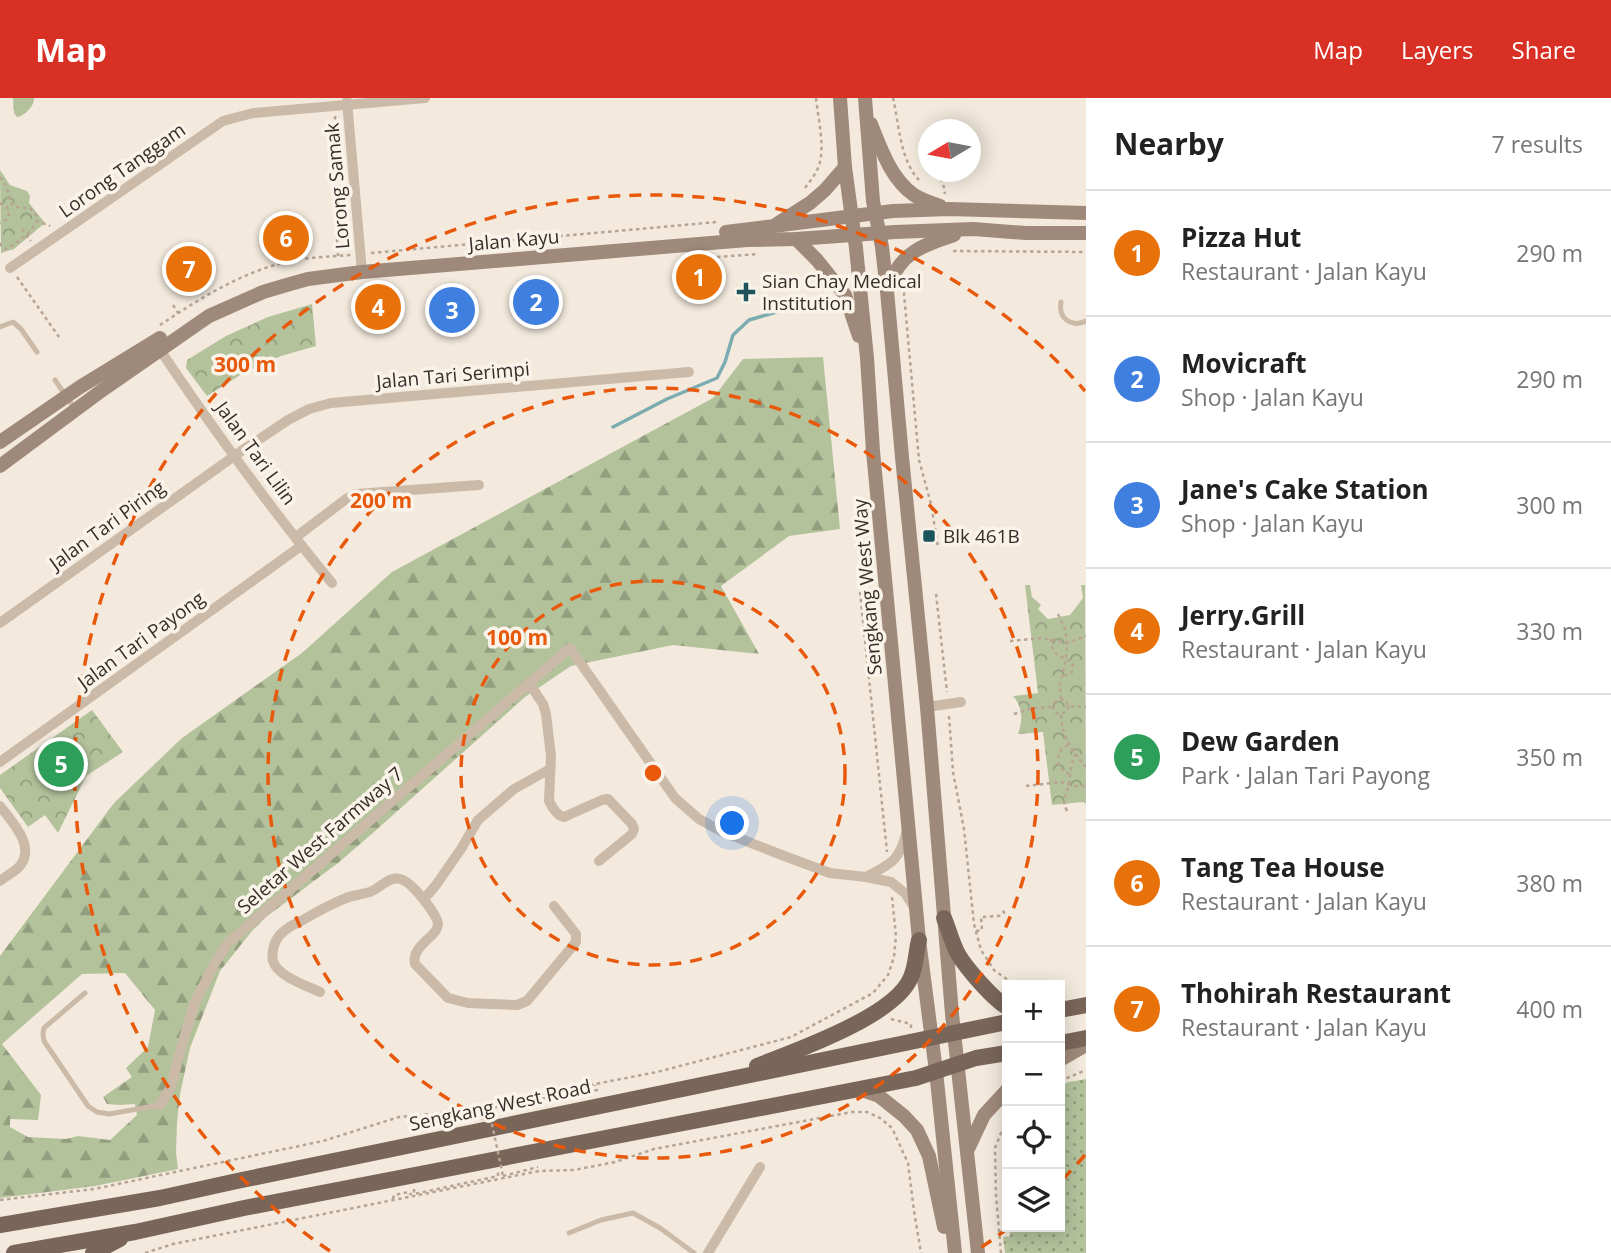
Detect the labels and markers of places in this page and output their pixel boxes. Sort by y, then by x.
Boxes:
pin: 6 [263,212,309,264]
pin: 7 [166,243,212,295]
pin: 1 [676,251,722,303]
place label: Sian Chay Medical Institution [762,268,922,316]
pin: 2 [513,276,559,328]
pin: 4 [355,281,401,333]
marker: Sian Chay Medical Institution [736,282,756,302]
pin: 3 [429,284,475,336]
place label: Blk 461B [943,523,1020,549]
marker: Blk 461B [921,528,937,544]
pin: 5 [38,738,84,790]
centre of rings [641,761,665,785]

